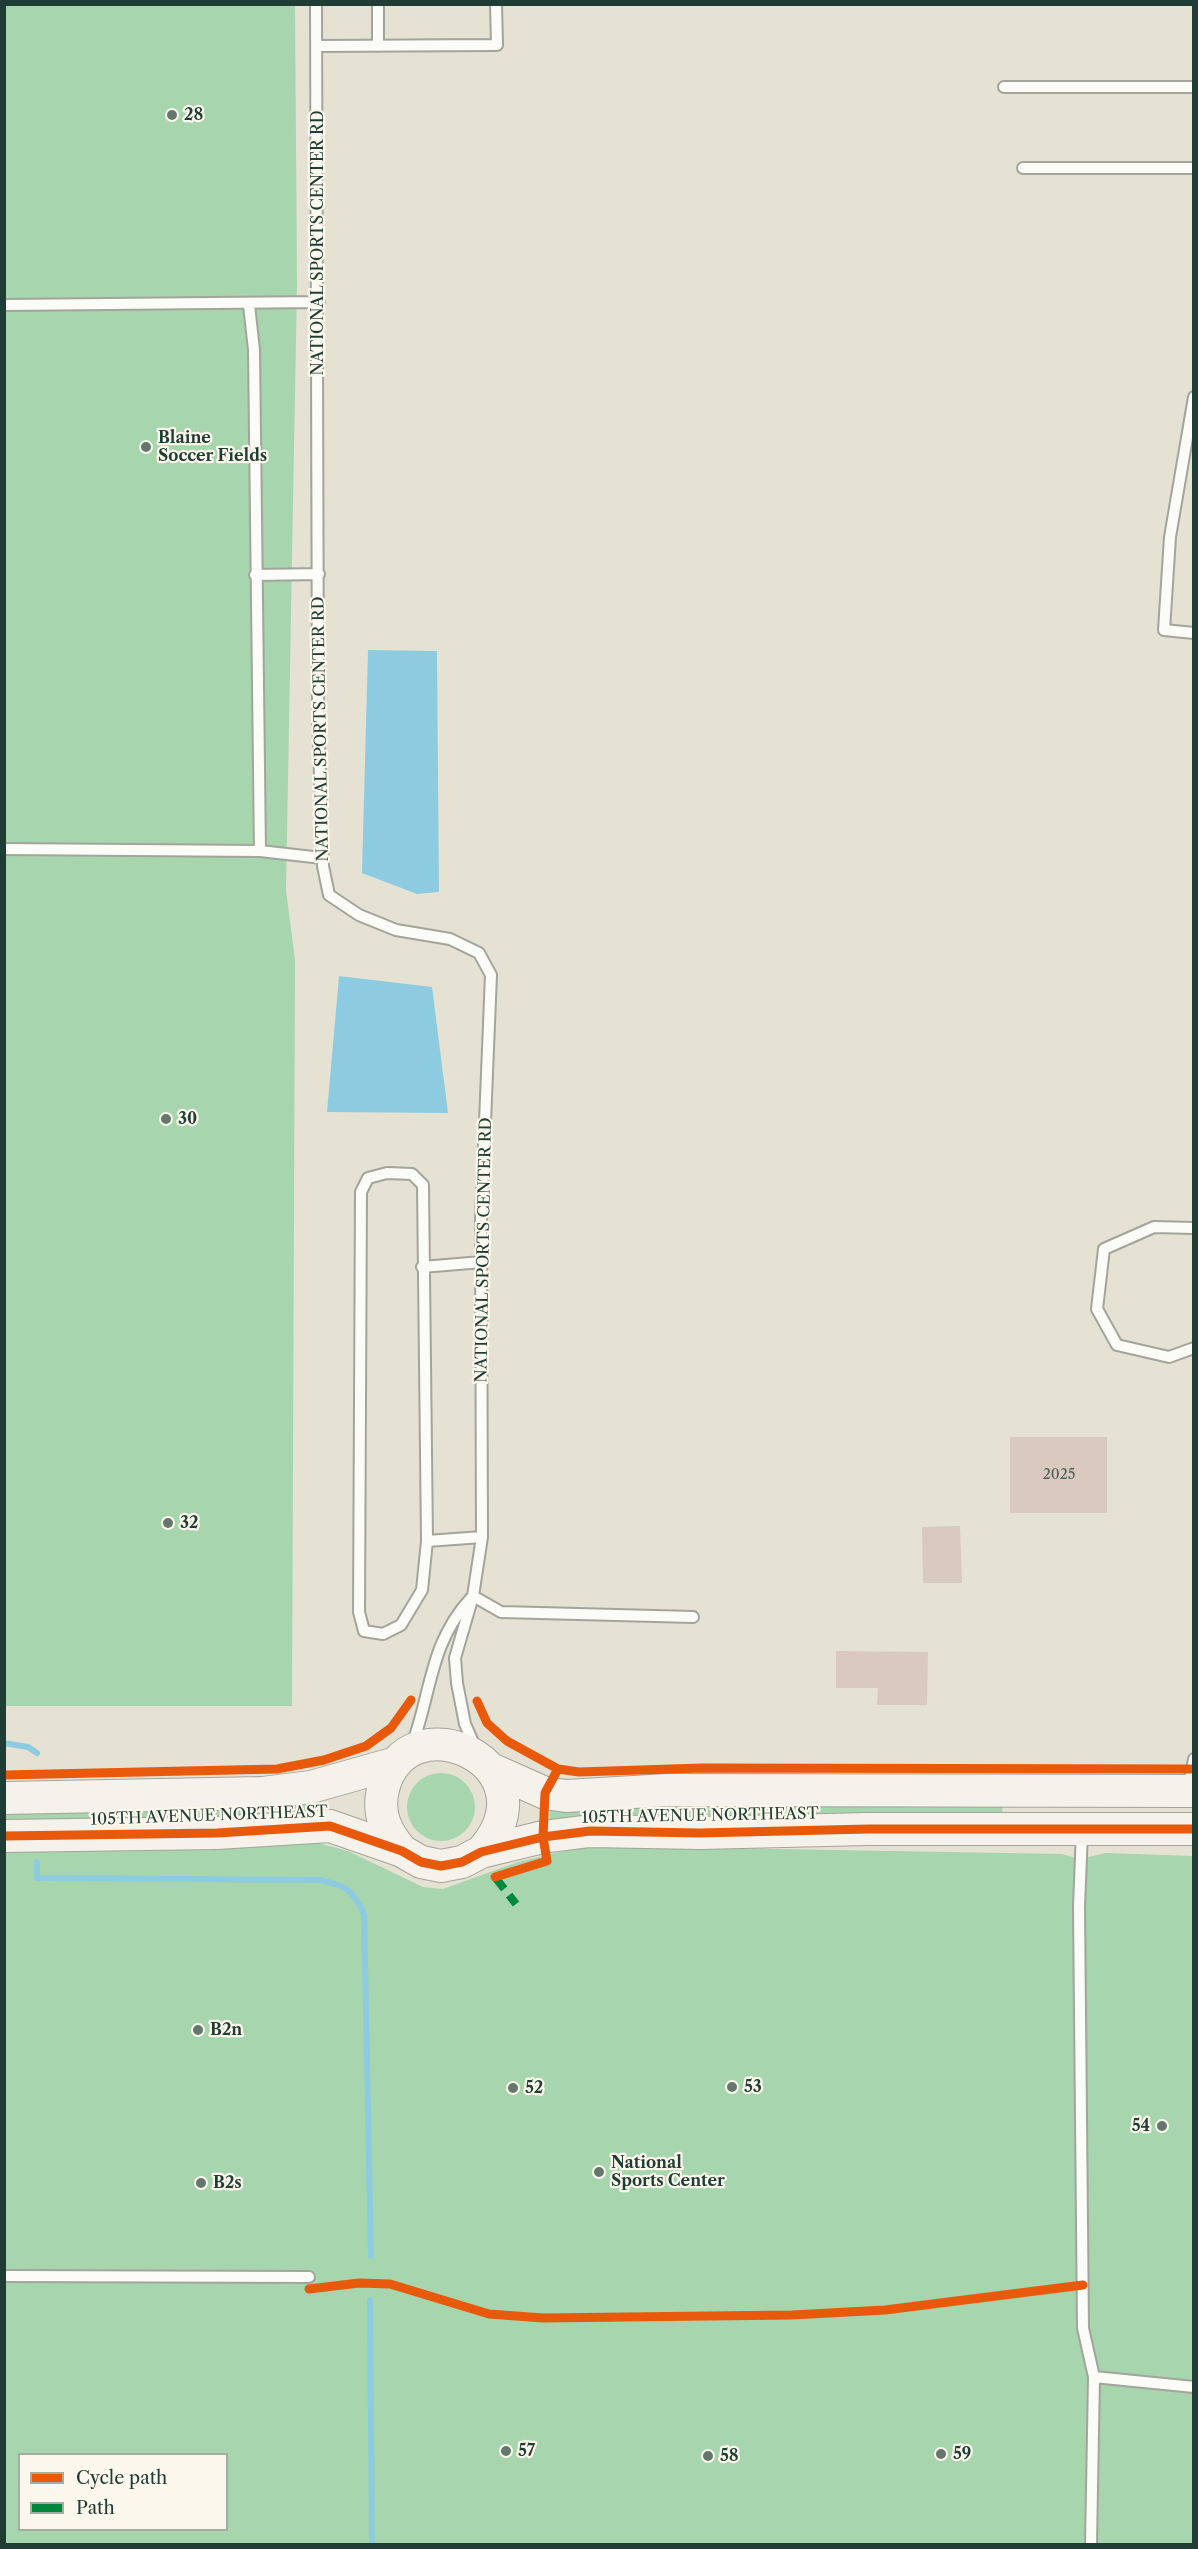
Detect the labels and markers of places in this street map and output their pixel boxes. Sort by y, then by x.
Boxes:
place label: 28 [184,105,203,125]
marker: 28 [165,108,179,122]
place label: Blaine Soccer Fields [158,428,267,466]
marker: Blaine Soccer Fields [139,440,153,454]
place label: 30 [178,1109,197,1129]
marker: 30 [159,1112,173,1126]
place label: 32 [180,1513,198,1533]
marker: 32 [161,1516,175,1530]
place label: B2n [210,2020,242,2040]
marker: B2n [191,2023,205,2037]
place label: 53 [744,2077,762,2097]
place label: 52 [525,2078,543,2098]
marker: 53 [725,2080,739,2094]
marker: 52 [506,2081,520,2095]
place label: 54 [1132,2116,1150,2136]
marker: 54 [1155,2119,1169,2133]
place label: National Sports Center [611,2153,725,2191]
marker: National Sports Center [592,2165,606,2179]
place label: B2s [213,2173,242,2193]
marker: B2s [194,2176,208,2190]
place label: 57 [518,2441,535,2461]
marker: 57 [499,2444,513,2458]
place label: 59 [953,2444,971,2464]
place label: 58 [720,2446,739,2466]
marker: 59 [934,2447,948,2461]
marker: 58 [701,2449,715,2463]

